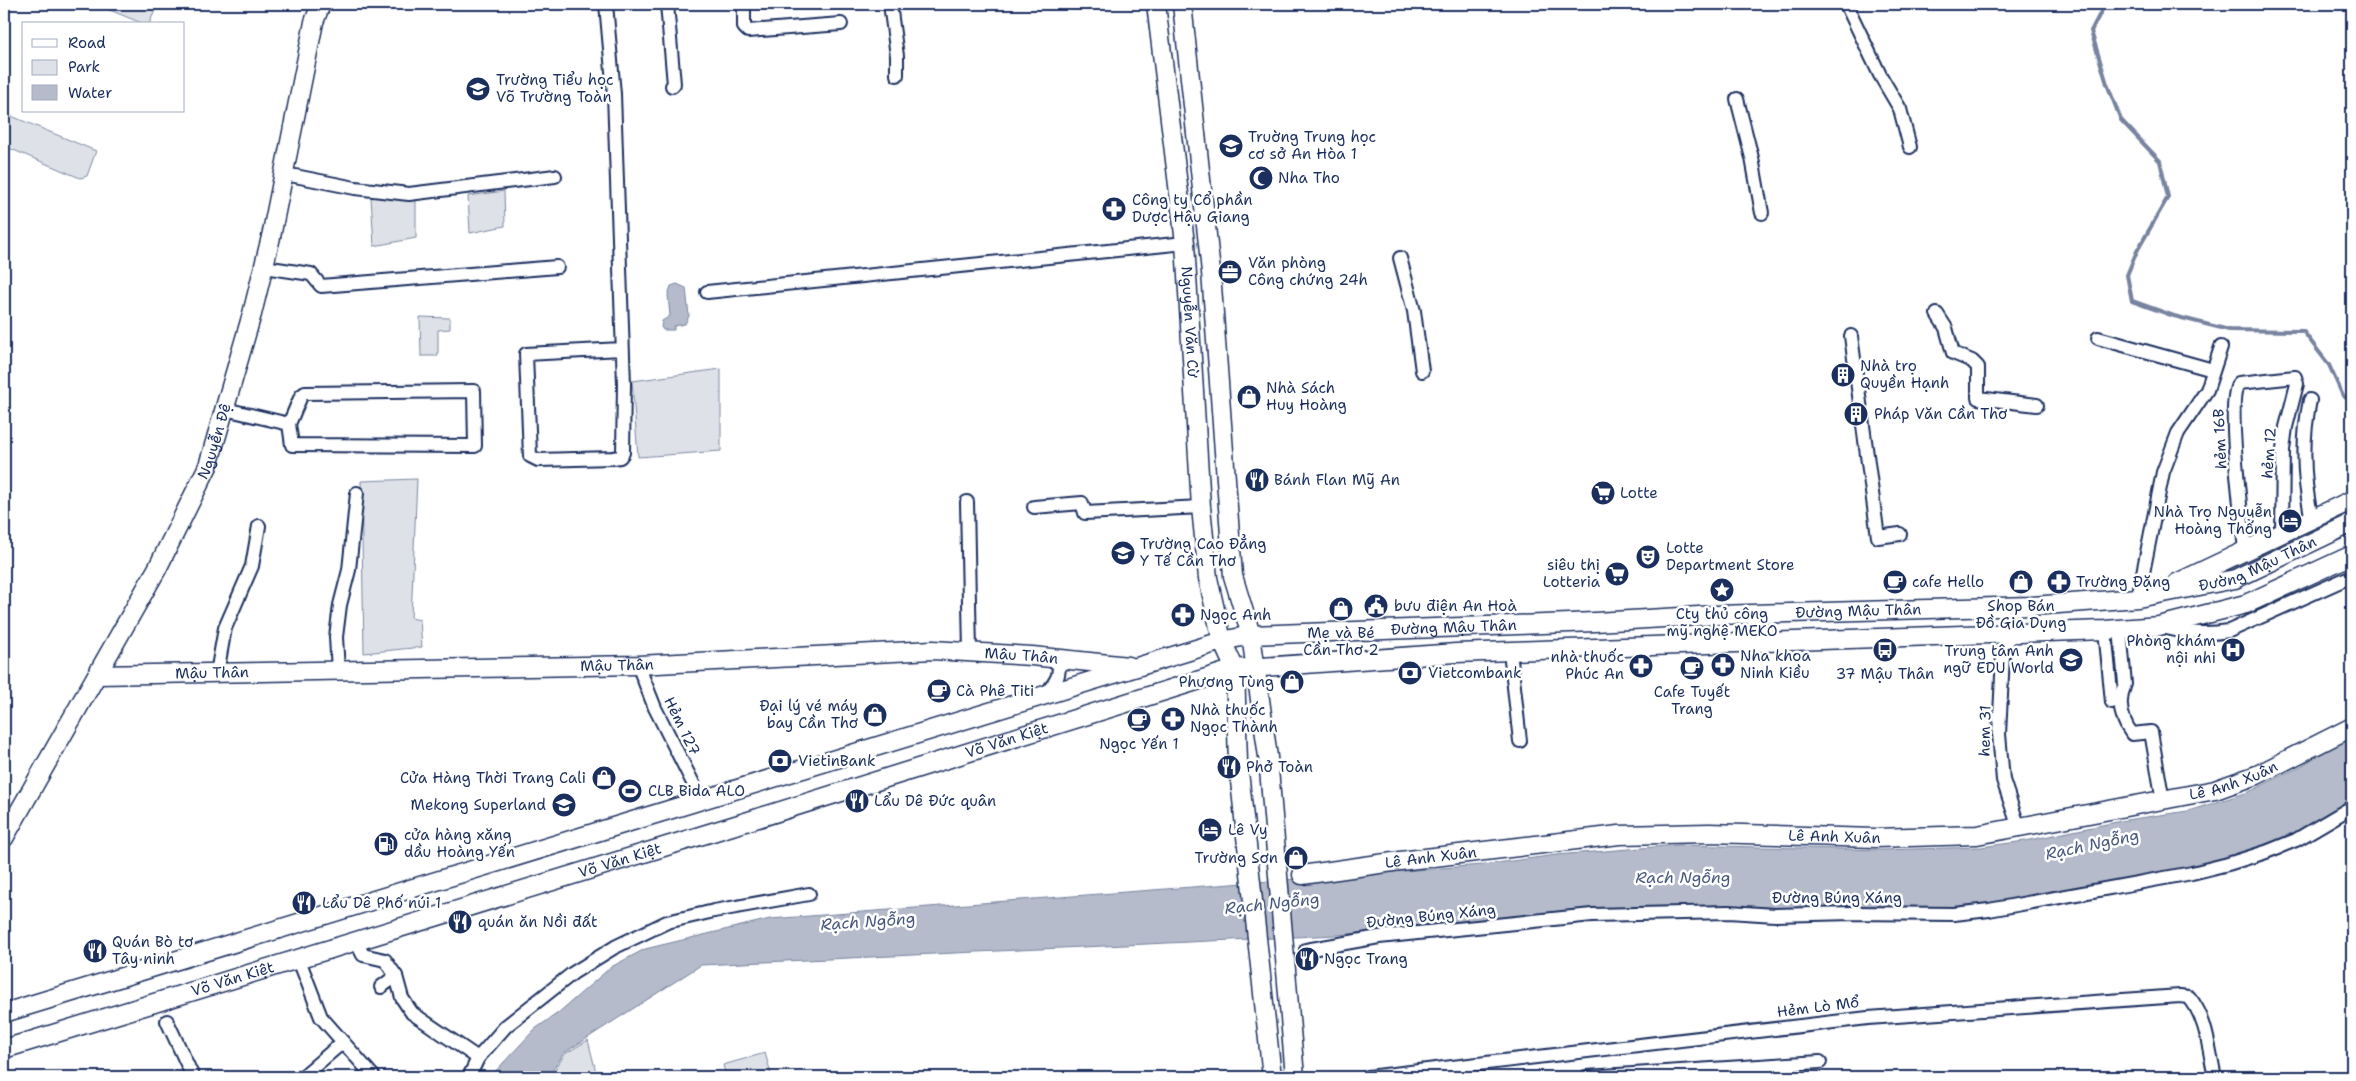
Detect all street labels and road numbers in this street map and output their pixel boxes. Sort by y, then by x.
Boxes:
street label: Nguyễn Văn Cừ [1176,266,1203,379]
street label: Nguyễn Đệ [193,401,236,483]
street label: hẻm 16B [2208,408,2232,470]
street label: hẻm 12 [2257,427,2281,479]
street label: Đường Mậu Thân [2197,532,2320,596]
street label: Đường Mậu Thân [1795,599,1922,623]
street label: Đường Mậu Thân [1390,615,1517,640]
street label: Mậu Thân [984,643,1059,669]
street label: Mậu Thân [580,654,654,676]
street label: Mậu Thân [175,662,249,684]
street label: Hẻm 127 [659,693,705,759]
street label: hem 31 [1975,705,1995,757]
street label: Võ Văn Kiệt [963,718,1050,763]
street label: Lê Anh Xuân [2188,756,2281,805]
street label: Lê Anh Xuân [1788,825,1881,848]
street label: Võ Văn Kiệt [576,838,664,883]
street label: Lê Anh Xuân [1384,842,1478,873]
street label: Đường Búng Xáng [1772,888,1902,908]
street label: Đường Búng Xáng [1365,899,1497,933]
street label: Võ Văn Kiệt [189,957,276,1001]
street label: Hẻm Lò Mổ [1776,992,1860,1022]

